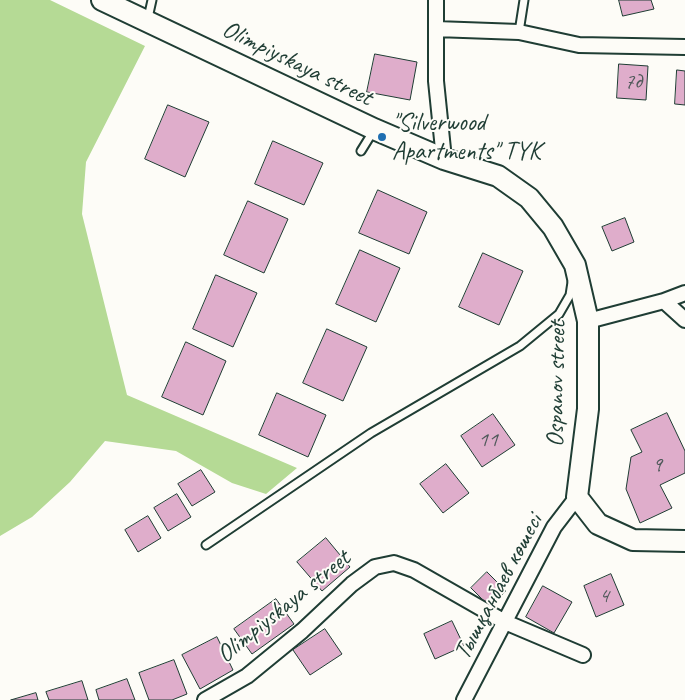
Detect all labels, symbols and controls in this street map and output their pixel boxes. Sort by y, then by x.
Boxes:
street label: Olimpiyskaya street [217,15,377,113]
house number: 7д [624,69,642,95]
place label: "Silverwood Apartments" ТҮК [392,108,541,167]
marker: "Silverwood Apartments" ТҮК [376,131,388,143]
street label: Ospanov street [541,321,573,447]
house number: 11 [478,427,498,453]
house number: 9 [652,452,662,478]
street label: Тышқанбаев көшесі [448,509,550,665]
street label: Olimpiyskaya street [211,544,357,670]
house number: 4 [599,583,609,609]

